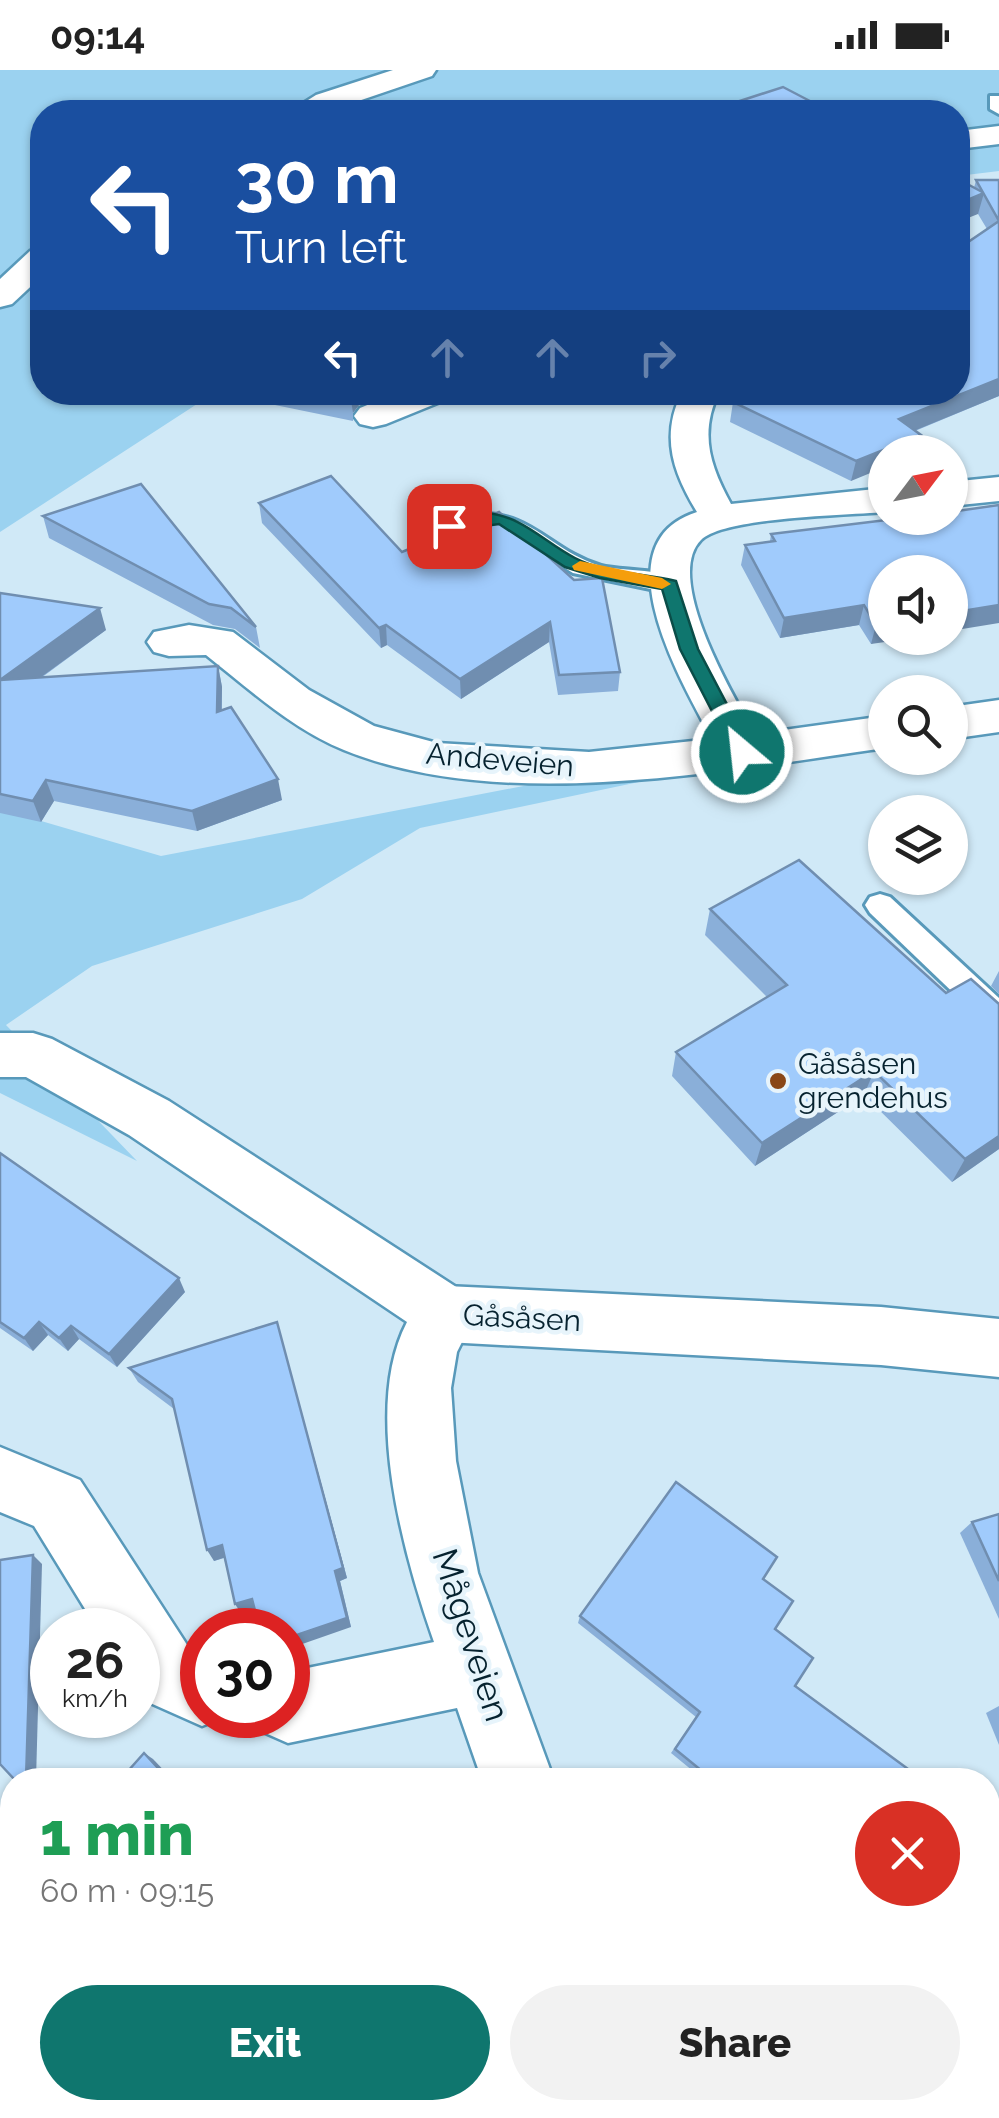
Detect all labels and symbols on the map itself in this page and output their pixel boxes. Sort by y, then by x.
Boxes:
north arrow [868,435,968,535]
pin [407,484,492,569]
position arrow [690,700,794,804]
street label: Andeveien [425,736,575,783]
place label: Gåsåsen grendehus [798,1046,948,1115]
marker: Gåsåsen grendehus [767,1070,789,1092]
street label: Gåsåsen [462,1297,582,1338]
street label: Mågeveien [424,1544,519,1726]
speed limit sign: 30 [180,1608,310,1738]

